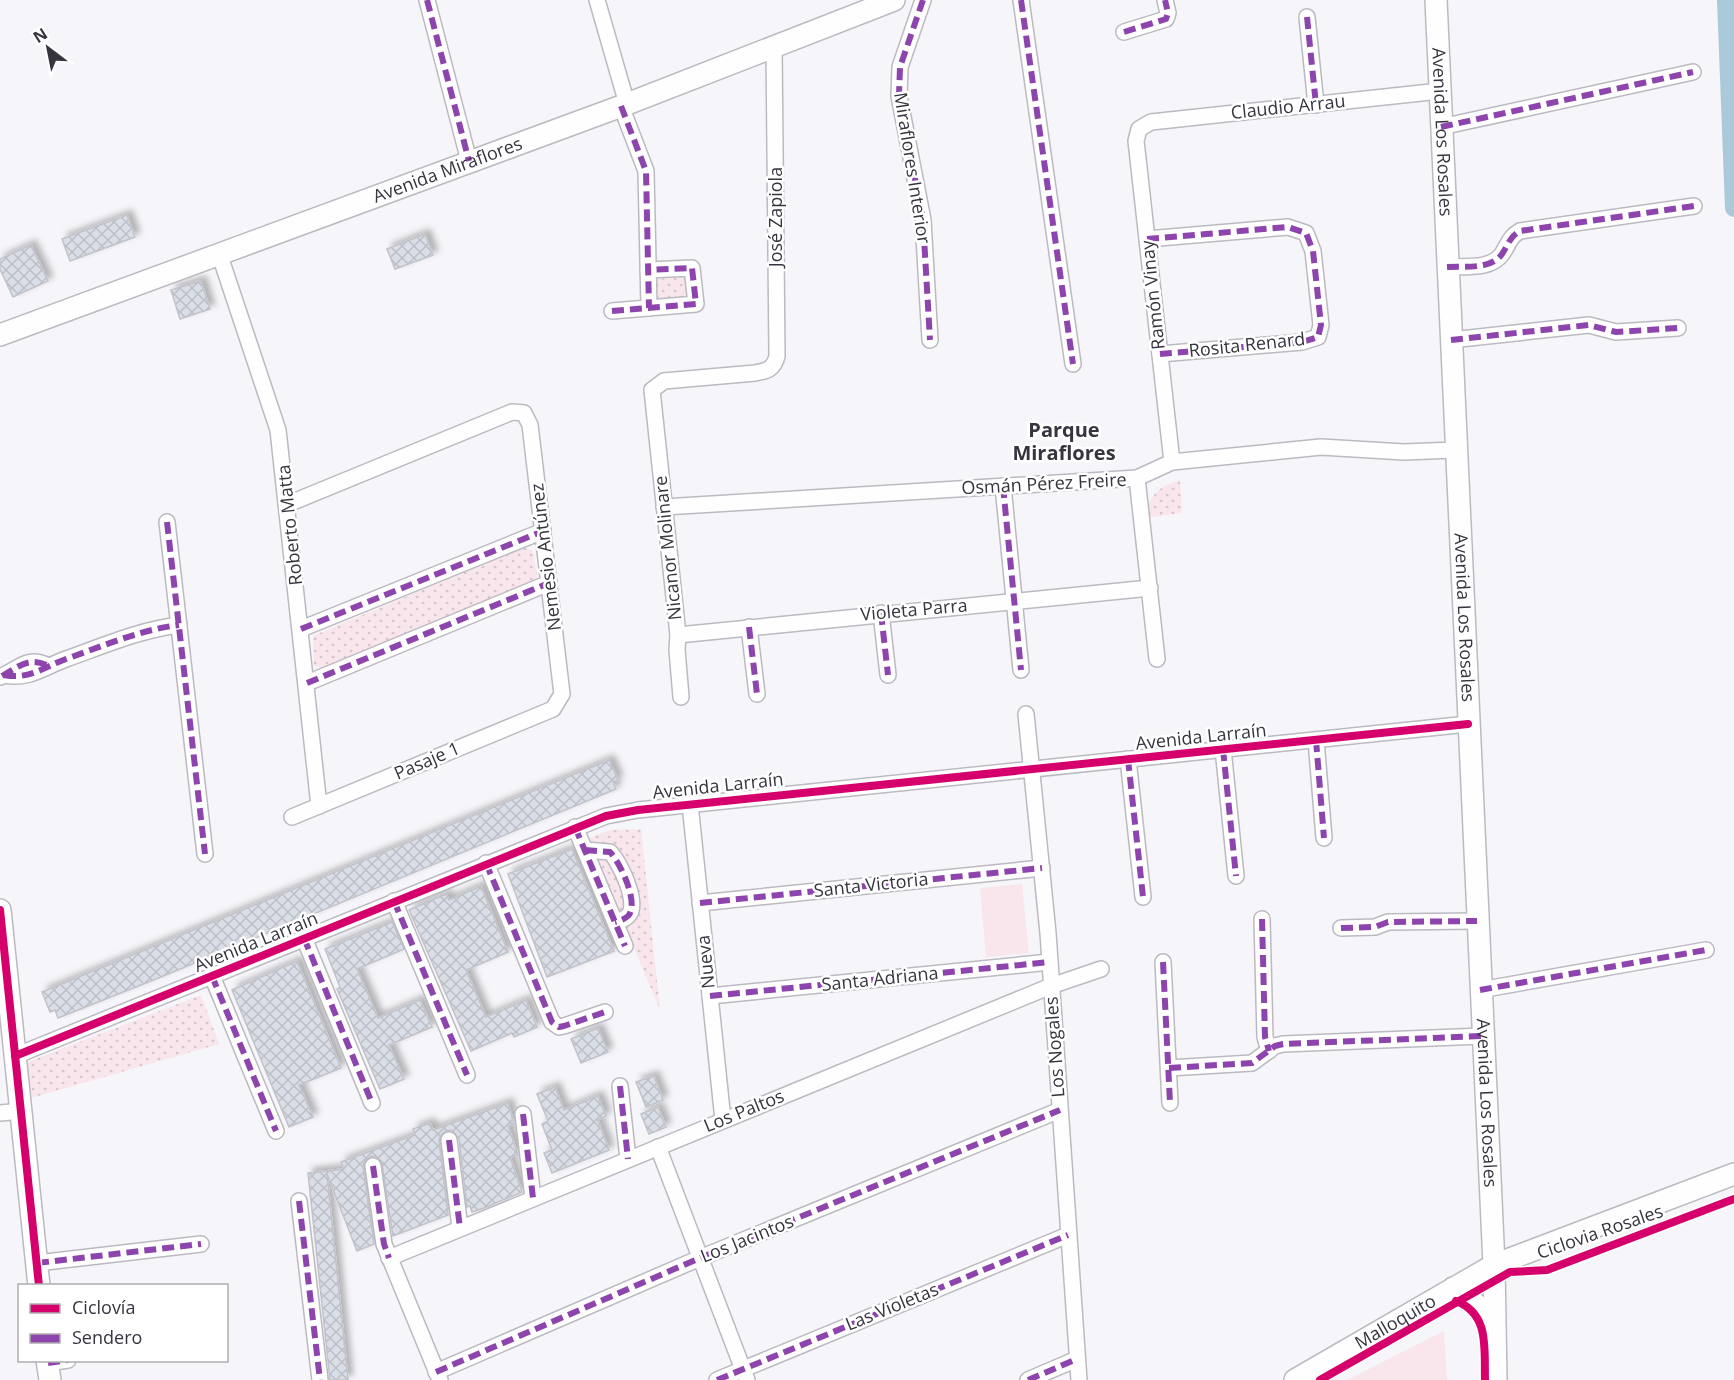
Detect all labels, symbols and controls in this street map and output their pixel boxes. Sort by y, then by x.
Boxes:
north arrow [18,18,78,78]
text: N [29,23,51,48]
street label: Avenida Los Rosales [1427,47,1459,217]
street label: Claudio Arrau [1229,88,1346,124]
street label: Miraflores Interior [889,90,937,246]
street label: Avenida Miraflores [369,131,525,208]
street label: José Zapiola [763,167,787,269]
street label: Ramón Vinay [1134,238,1170,351]
street label: Rosita Renard [1188,326,1306,362]
district label: Parque Miraflores [1012,416,1116,466]
street label: Roberto Matta [271,464,307,587]
street label: Osmán Pérez Freire [961,467,1127,499]
street label: Nicanor Molinare [647,475,687,622]
street label: Nemesio Antúnez [524,482,566,632]
street label: Avenida Los Rosales [1449,532,1481,702]
street label: Violeta Parra [859,592,968,626]
street label: Avenida Larraín [1134,717,1268,755]
street label: Pasaje 1 [390,736,463,785]
street label: Avenida Larraín [651,766,785,804]
street label: Santa Victoria [812,866,929,902]
street label: Avenida Larraín [190,905,321,977]
street label: Nueva [690,934,720,990]
street label: Santa Adriana [820,960,940,996]
street label: Los Nogales [1039,996,1069,1098]
street label: Avenida Los Rosales [1472,1018,1503,1188]
street label: Los Paltos [700,1083,787,1137]
street label: Ciclovia Rosales [1533,1198,1666,1264]
street label: Los Jacintos [697,1209,797,1268]
street label: Las Violetas [842,1277,942,1336]
legend [18,1284,228,1362]
street label: Malloquito [1350,1288,1440,1354]
text: Ciclovía [72,1295,135,1319]
text: Sendero [72,1325,142,1349]

